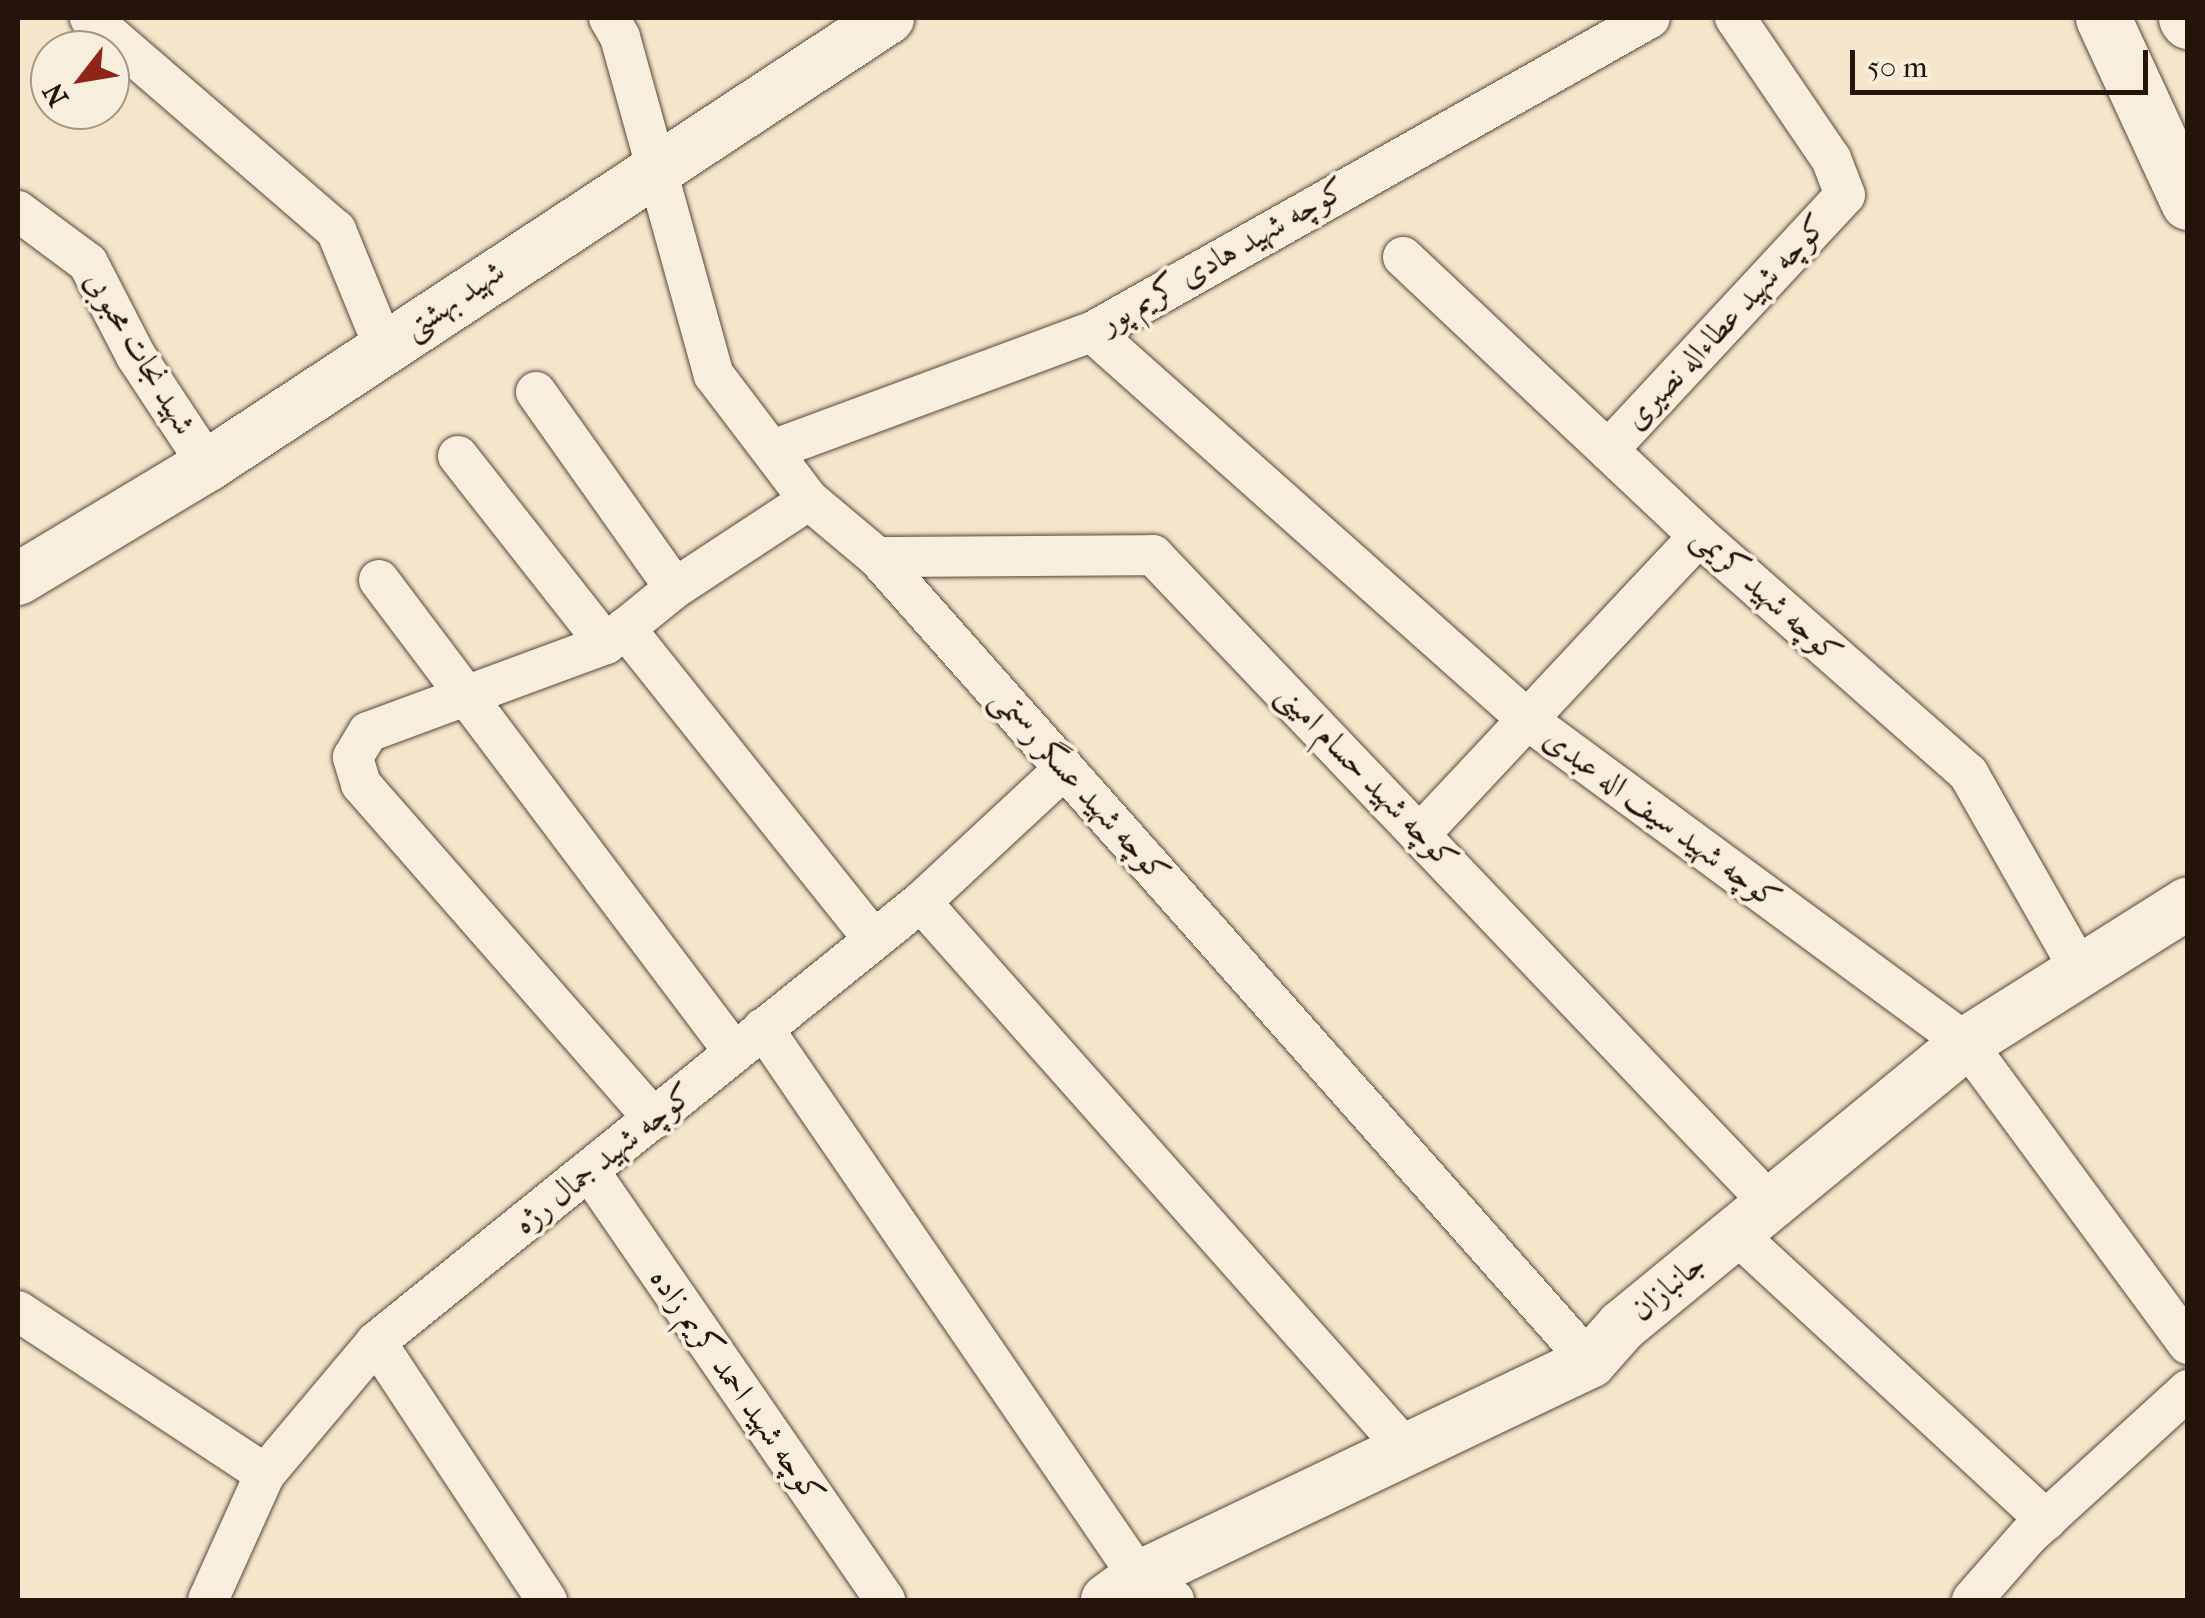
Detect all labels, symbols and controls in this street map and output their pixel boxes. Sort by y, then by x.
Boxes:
north arrow [30,30,130,130]
scale bar [1855,30,2152,92]
text: 50 m [1867,50,1928,85]
text: N [36,77,75,112]
street label: کوچه شهید هادی کریم پور [1093,170,1353,342]
street label: کوچه شهید عطاءاله نصیری [1616,206,1836,438]
street label: شهید بهشتی [396,252,512,348]
street label: شهید نجات محبوبی [76,264,204,442]
street label: کوچه شهید کریمی [1684,518,1850,672]
street label: کوچه شهید حسام امینی [1268,676,1466,878]
street label: کوچه شهید عسگر رستمی [982,680,1178,892]
street label: کوچه شهید سیف اله عبدی [1536,720,1788,918]
street label: کوچه شهید جمال رژه [506,1075,702,1243]
street label: جانبازان [1623,1245,1713,1329]
street label: کوچه شهید احمد کریم زاده [641,1260,833,1512]

